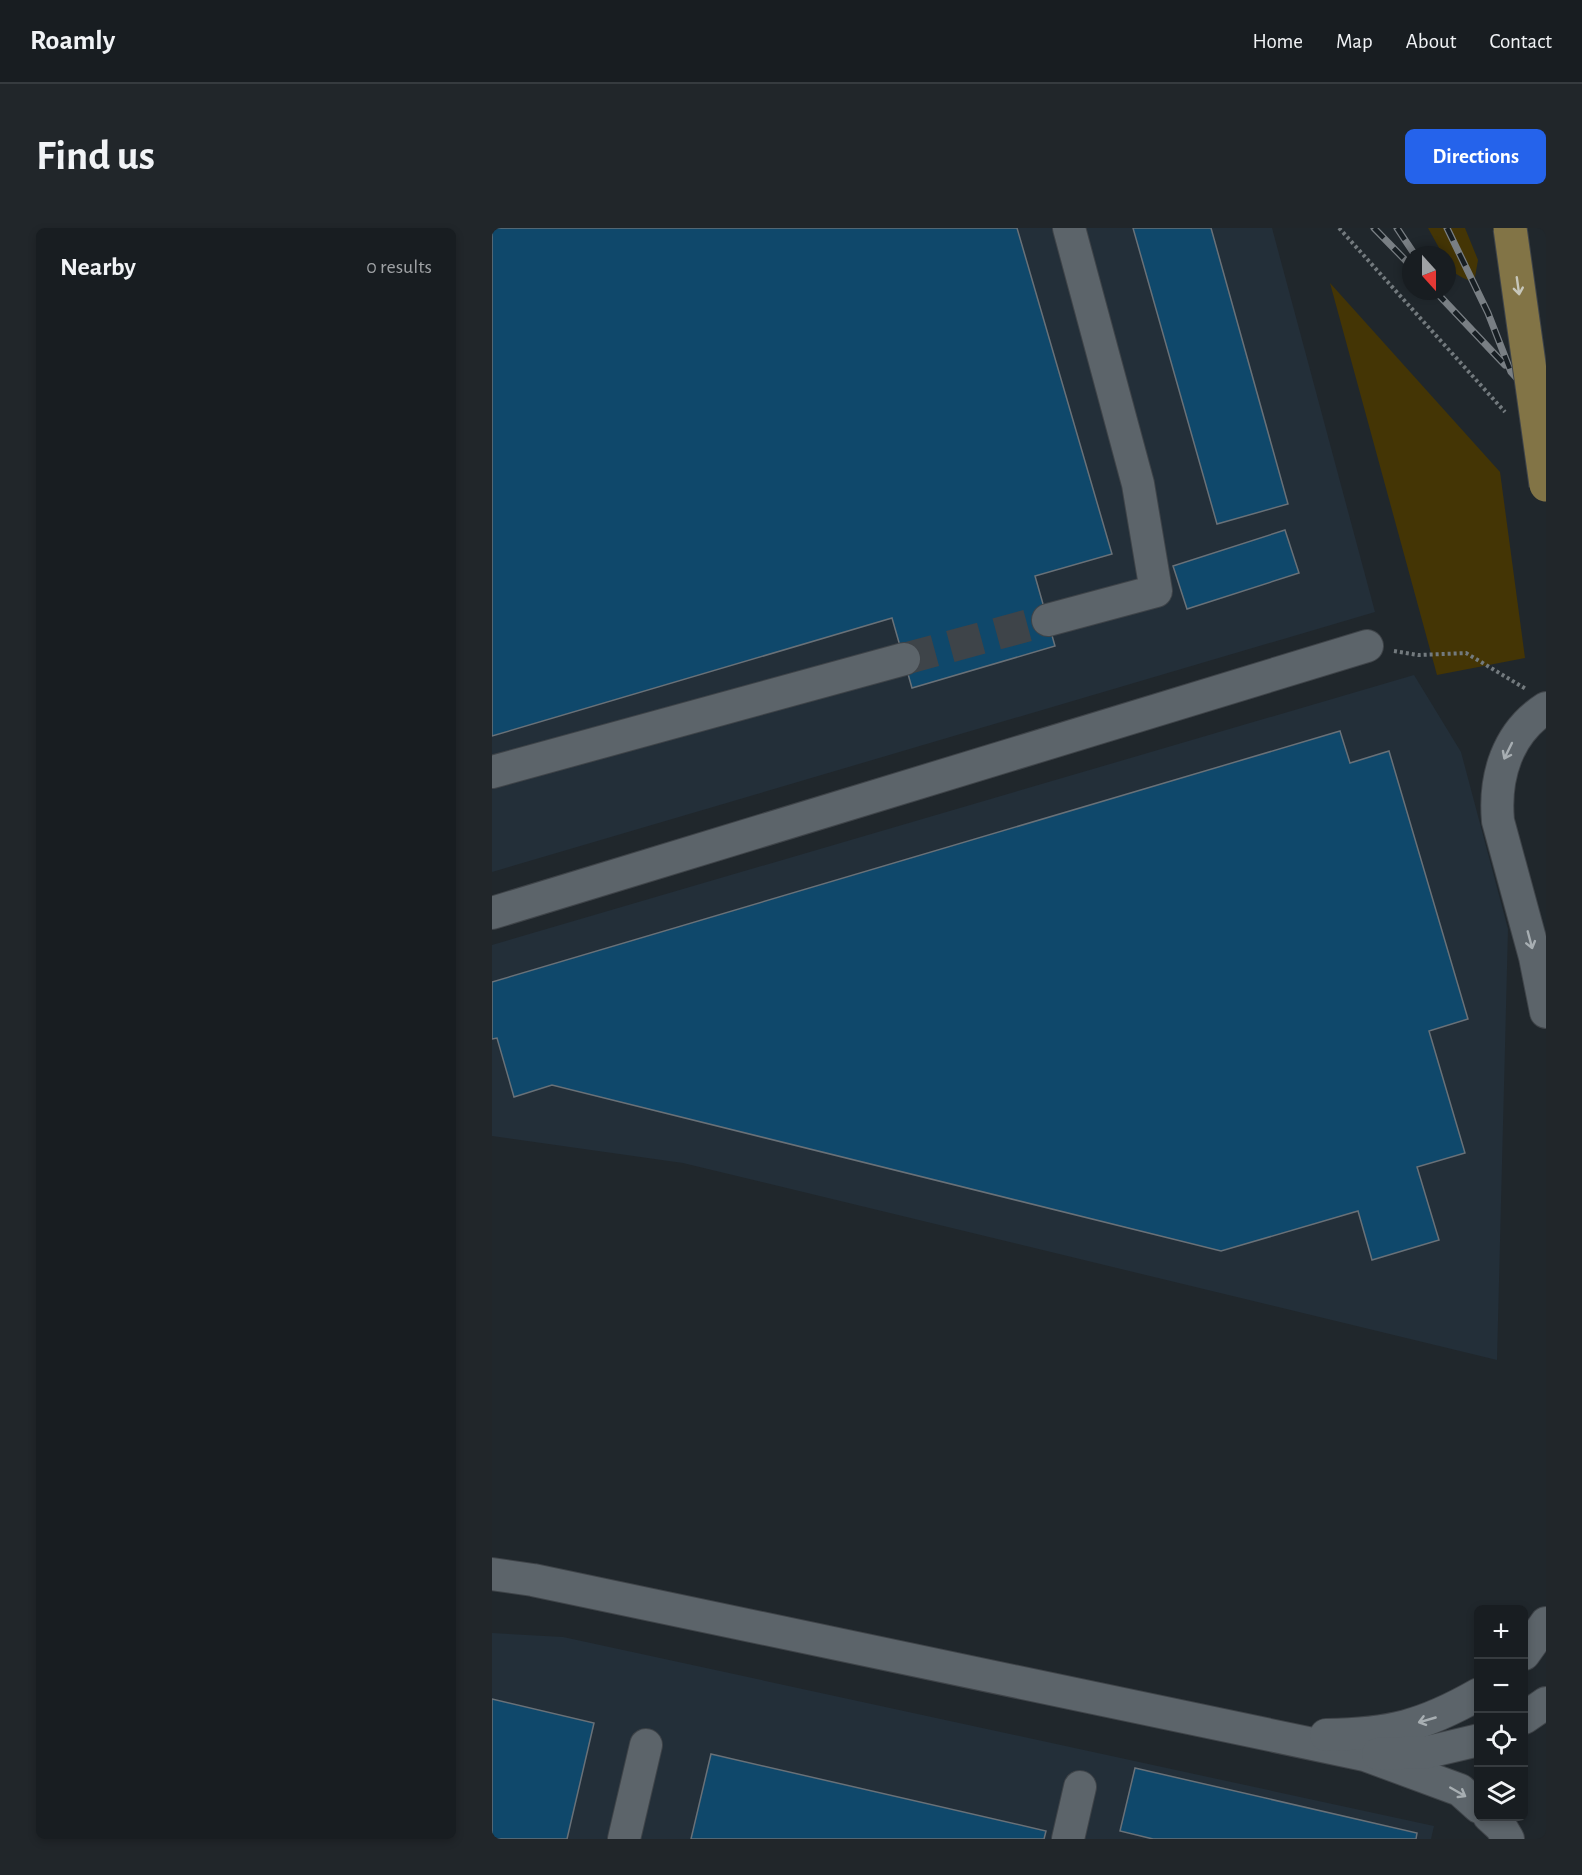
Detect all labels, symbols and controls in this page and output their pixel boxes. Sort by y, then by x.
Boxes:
text: Roamly [30,27,115,55]
text: Home [1252,31,1303,52]
text: Map [1336,31,1373,52]
text: About [1406,31,1456,52]
text: Contact [1489,31,1552,52]
button: Directions [1405,129,1546,184]
text: Find us [36,135,155,177]
north arrow [1402,246,1456,300]
text: Nearby [60,254,136,280]
text: 0 results [366,257,432,277]
one-way arrow [1512,276,1523,295]
one-way arrow [1502,742,1514,759]
one-way arrow [1525,930,1537,949]
map controls [1474,1605,1528,1821]
button: + [1474,1605,1528,1659]
button: − [1474,1659,1528,1713]
button: locate [1474,1713,1528,1767]
one-way arrow [1417,1715,1436,1727]
button: layers [1474,1767,1528,1821]
one-way arrow [1450,1785,1467,1798]

